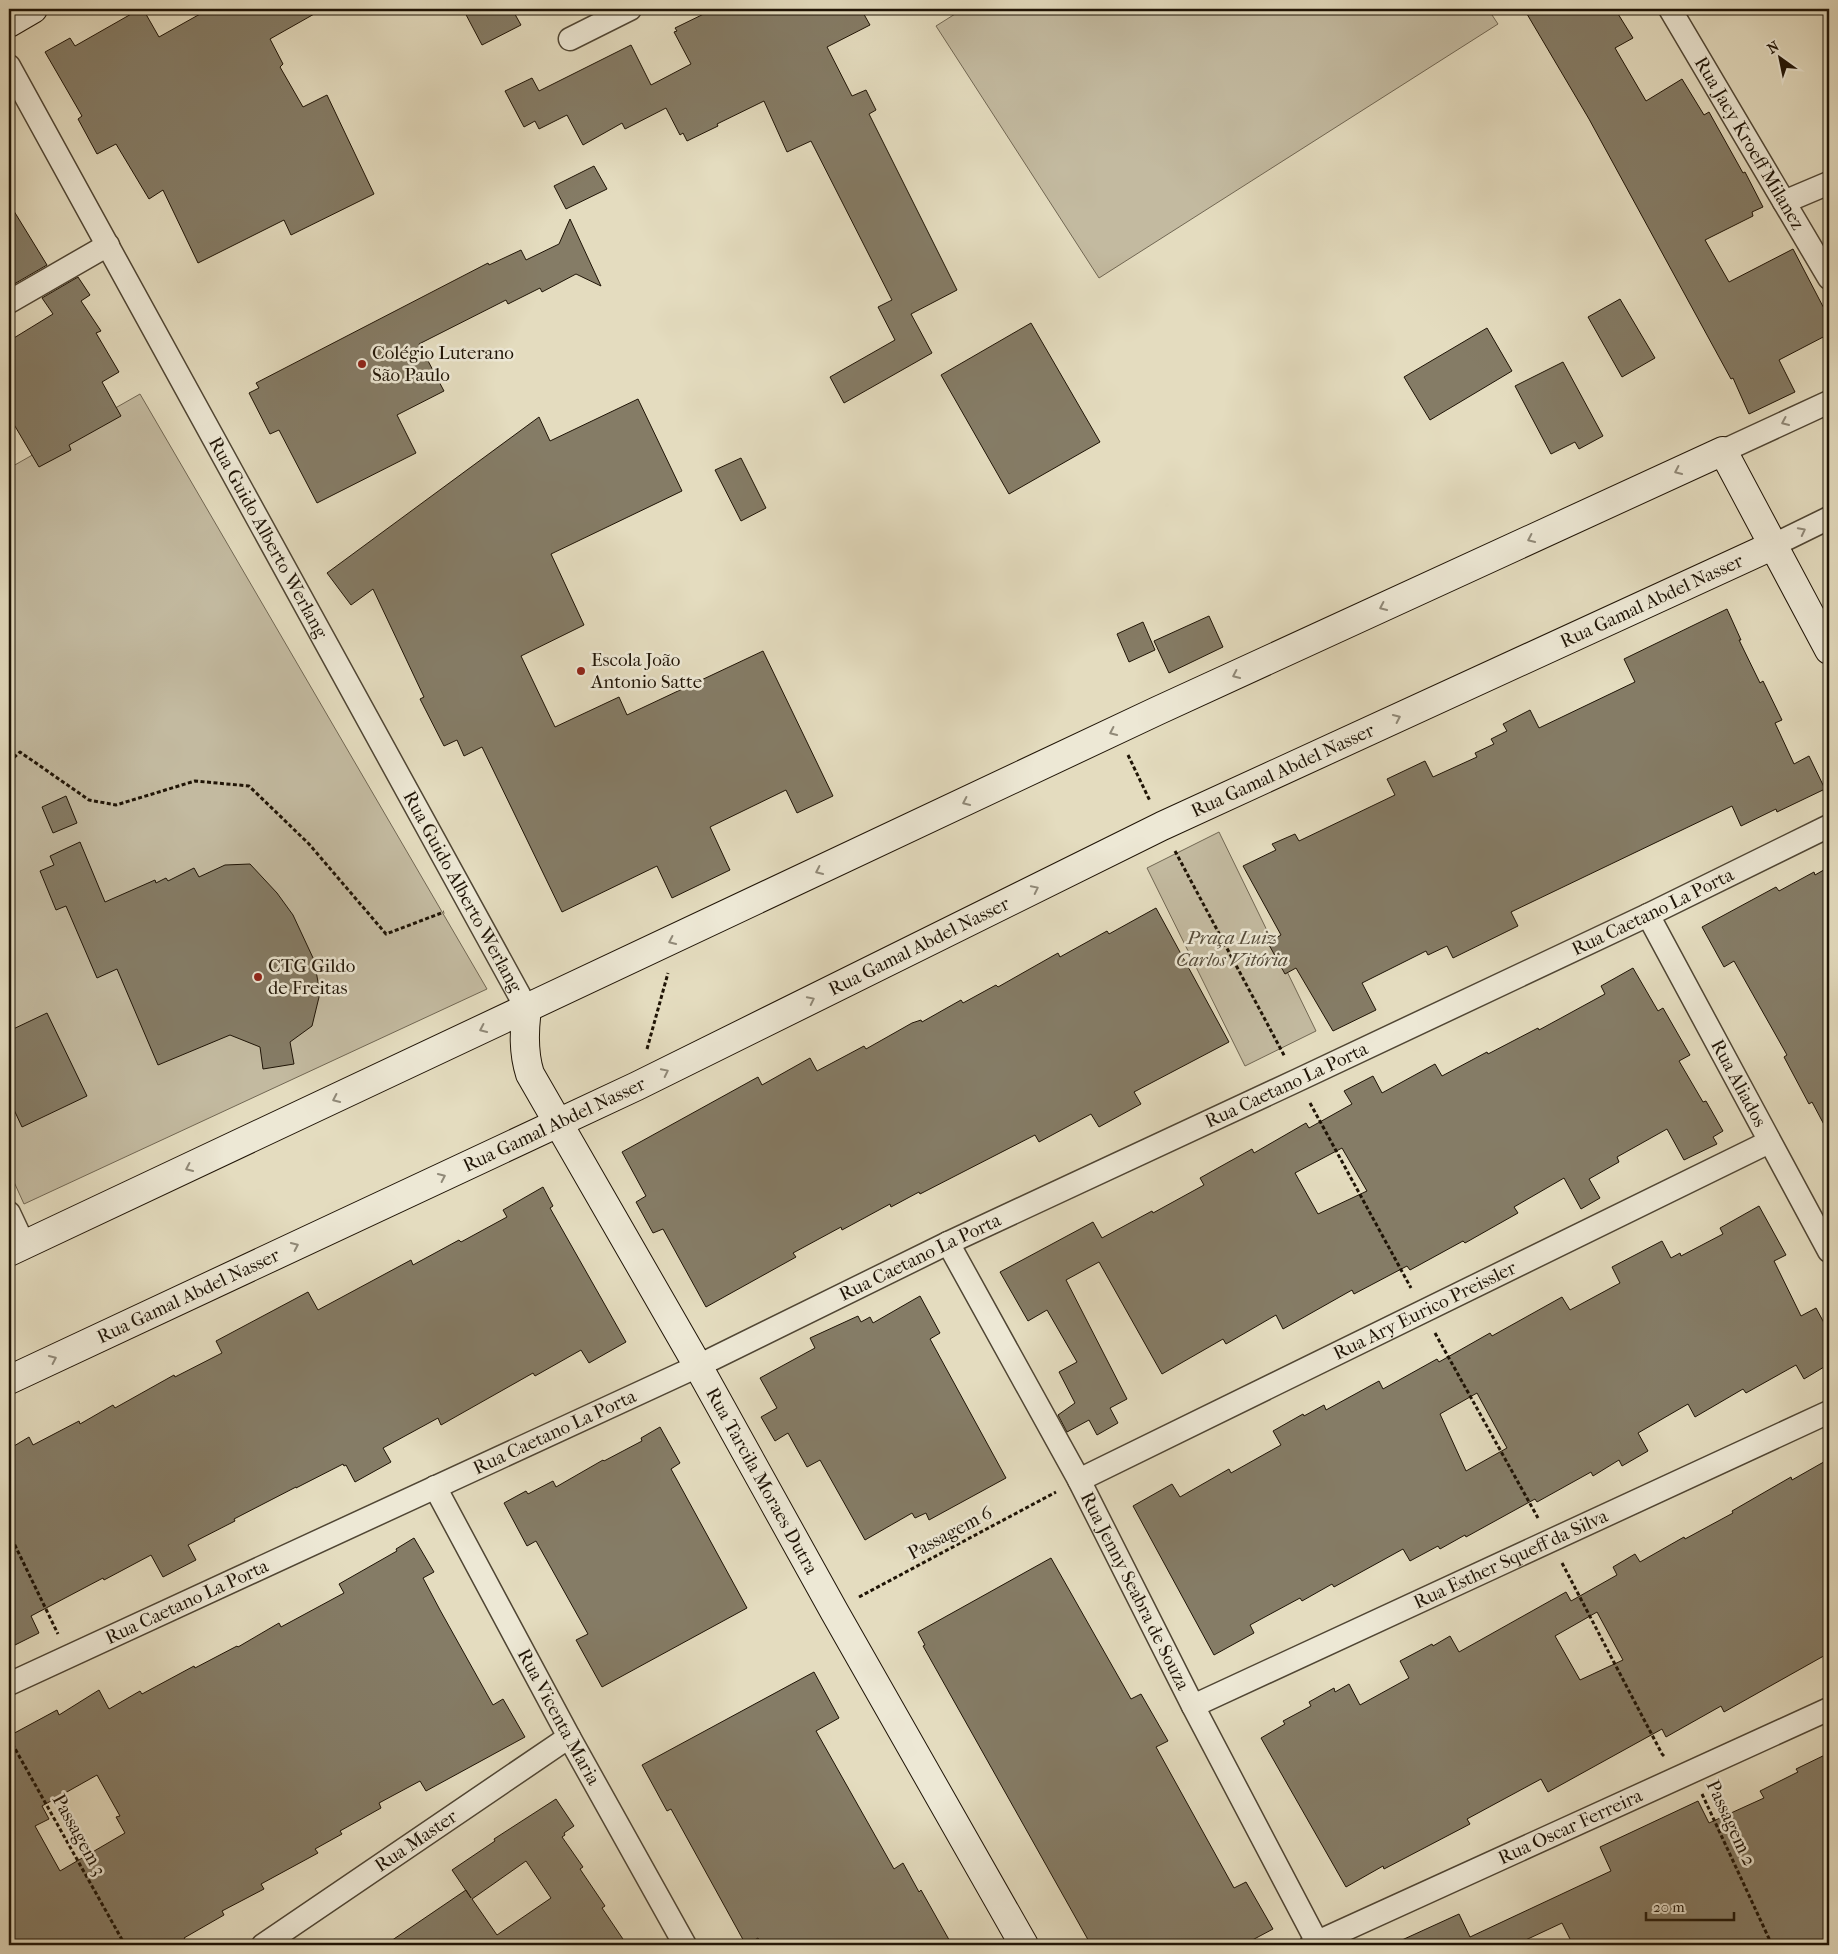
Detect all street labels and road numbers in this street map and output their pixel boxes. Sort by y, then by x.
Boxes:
street label: Rua Jacy Kroeff Milanez [1690,53,1809,234]
street label: Rua Guido Alberto Werlang [204,433,333,643]
street label: Rua Gamal Abdel Nasser [1557,549,1747,653]
street label: Rua Gamal Abdel Nasser [1188,719,1378,822]
street label: Rua Guido Alberto Werlang [398,787,527,997]
street label: Rua Caetano La Porta [1568,864,1737,960]
street label: Rua Gamal Abdel Nasser [825,892,1014,1000]
street label: Rua Aliados [1706,1036,1771,1131]
street label: Rua Caetano La Porta [1202,1038,1372,1133]
street label: Rua Gamal Abdel Nasser [459,1072,650,1177]
street label: Rua Caetano La Porta [835,1209,1005,1306]
street label: Rua Gamal Abdel Nasser [94,1244,284,1348]
street label: Rua Ary Eurico Preissler [1330,1256,1521,1365]
street label: Rua Tarcila Moraes Dutra [701,1384,823,1578]
street label: Rua Caetano La Porta [470,1385,640,1479]
street label: Rua Jenny Seabra de Souza [1076,1488,1194,1694]
street label: Passagem 6 [904,1501,997,1564]
street label: Rua Esther Squeff da Silva [1410,1505,1611,1613]
street label: Rua Caetano La Porta [102,1555,272,1649]
street label: Rua Vicenta Maria [513,1645,605,1789]
street label: Passagem 2 [1702,1777,1761,1870]
street label: Rua Oscar Ferreira [1495,1784,1646,1869]
street label: Passagem 3 [48,1790,110,1880]
street label: Rua Master [371,1805,462,1877]

